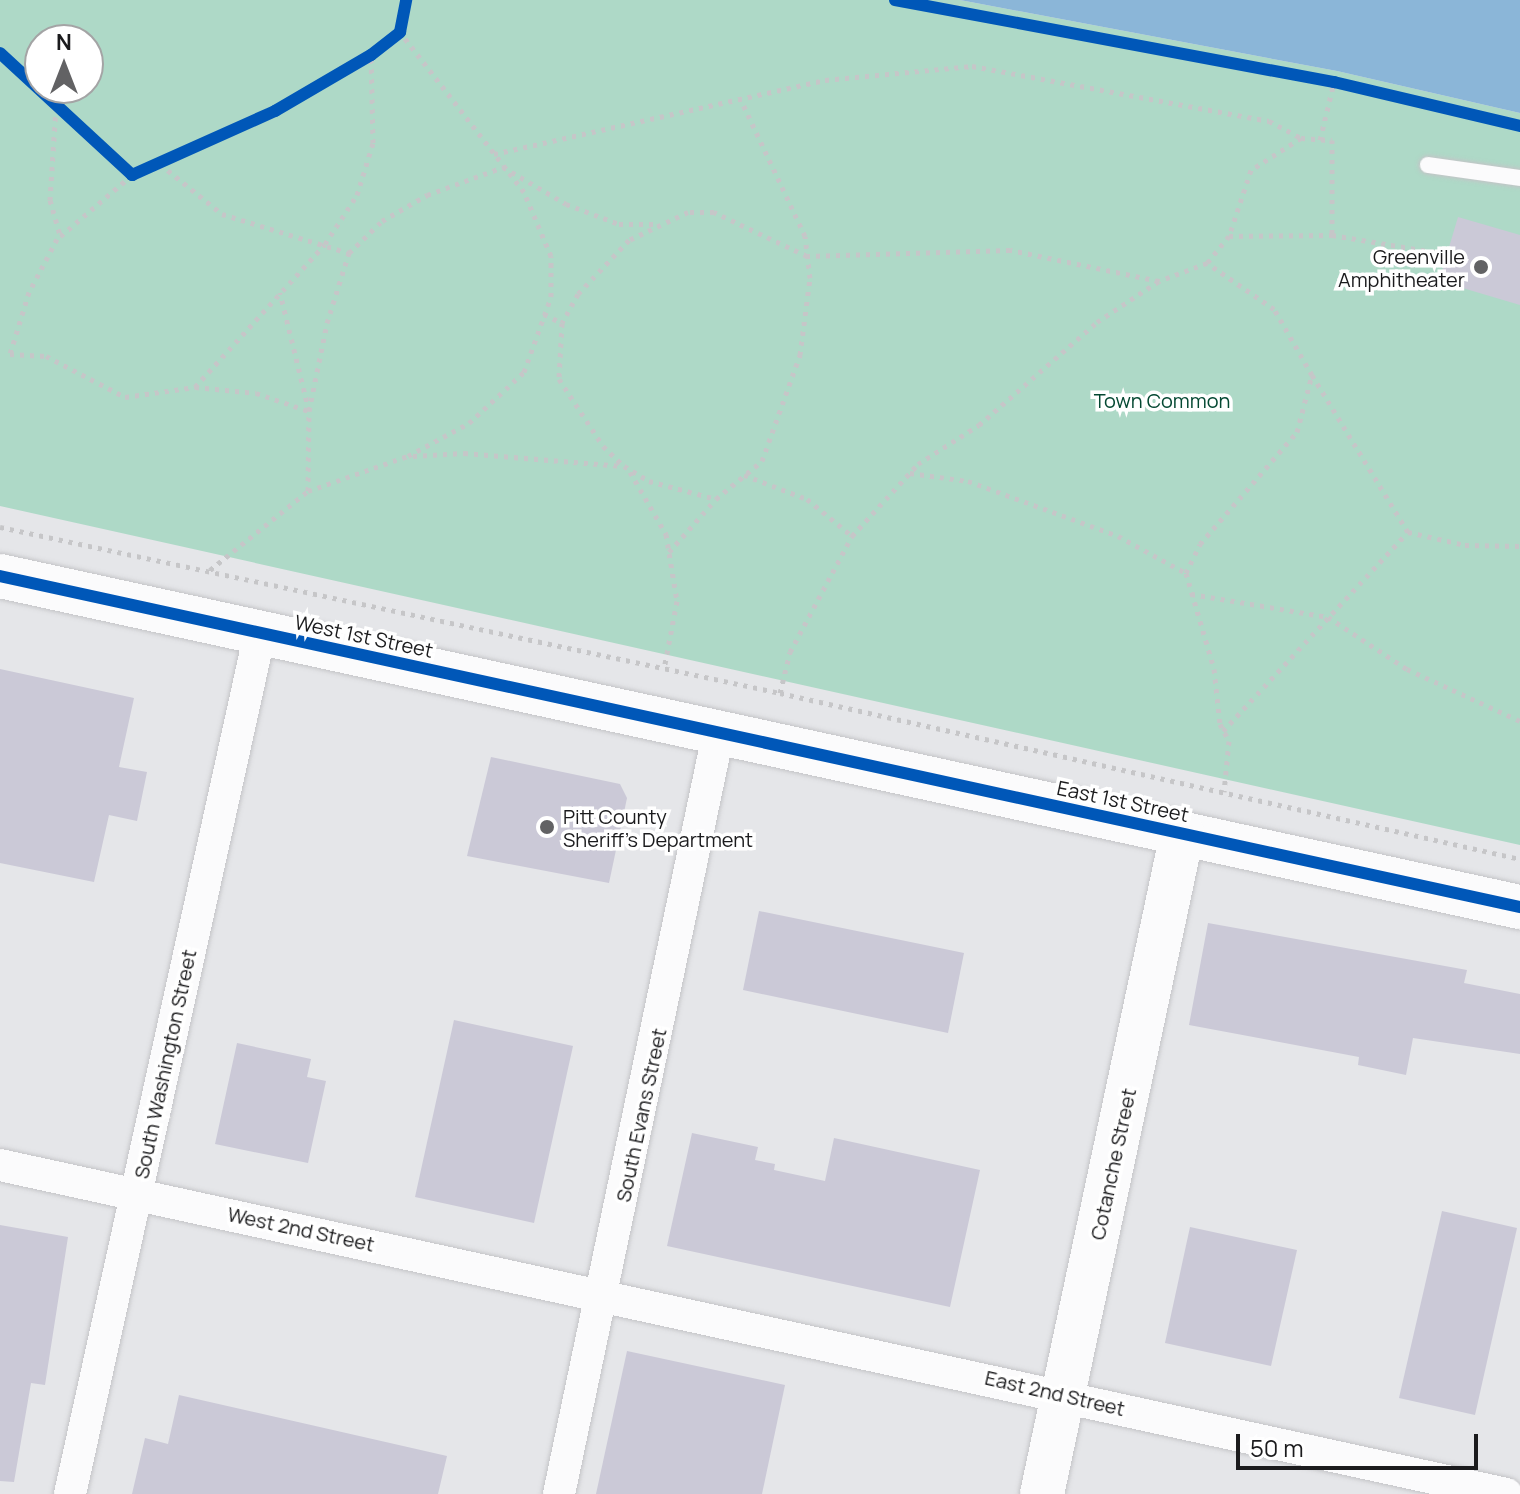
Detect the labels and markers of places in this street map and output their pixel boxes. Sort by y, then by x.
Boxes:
place label: Greenville Amphitheater [1338,244,1465,291]
marker: Greenville Amphitheater [1472,258,1490,276]
place label: Pitt County Sheriff's Department [563,804,753,851]
marker: Pitt County Sheriff's Department [538,818,556,836]

